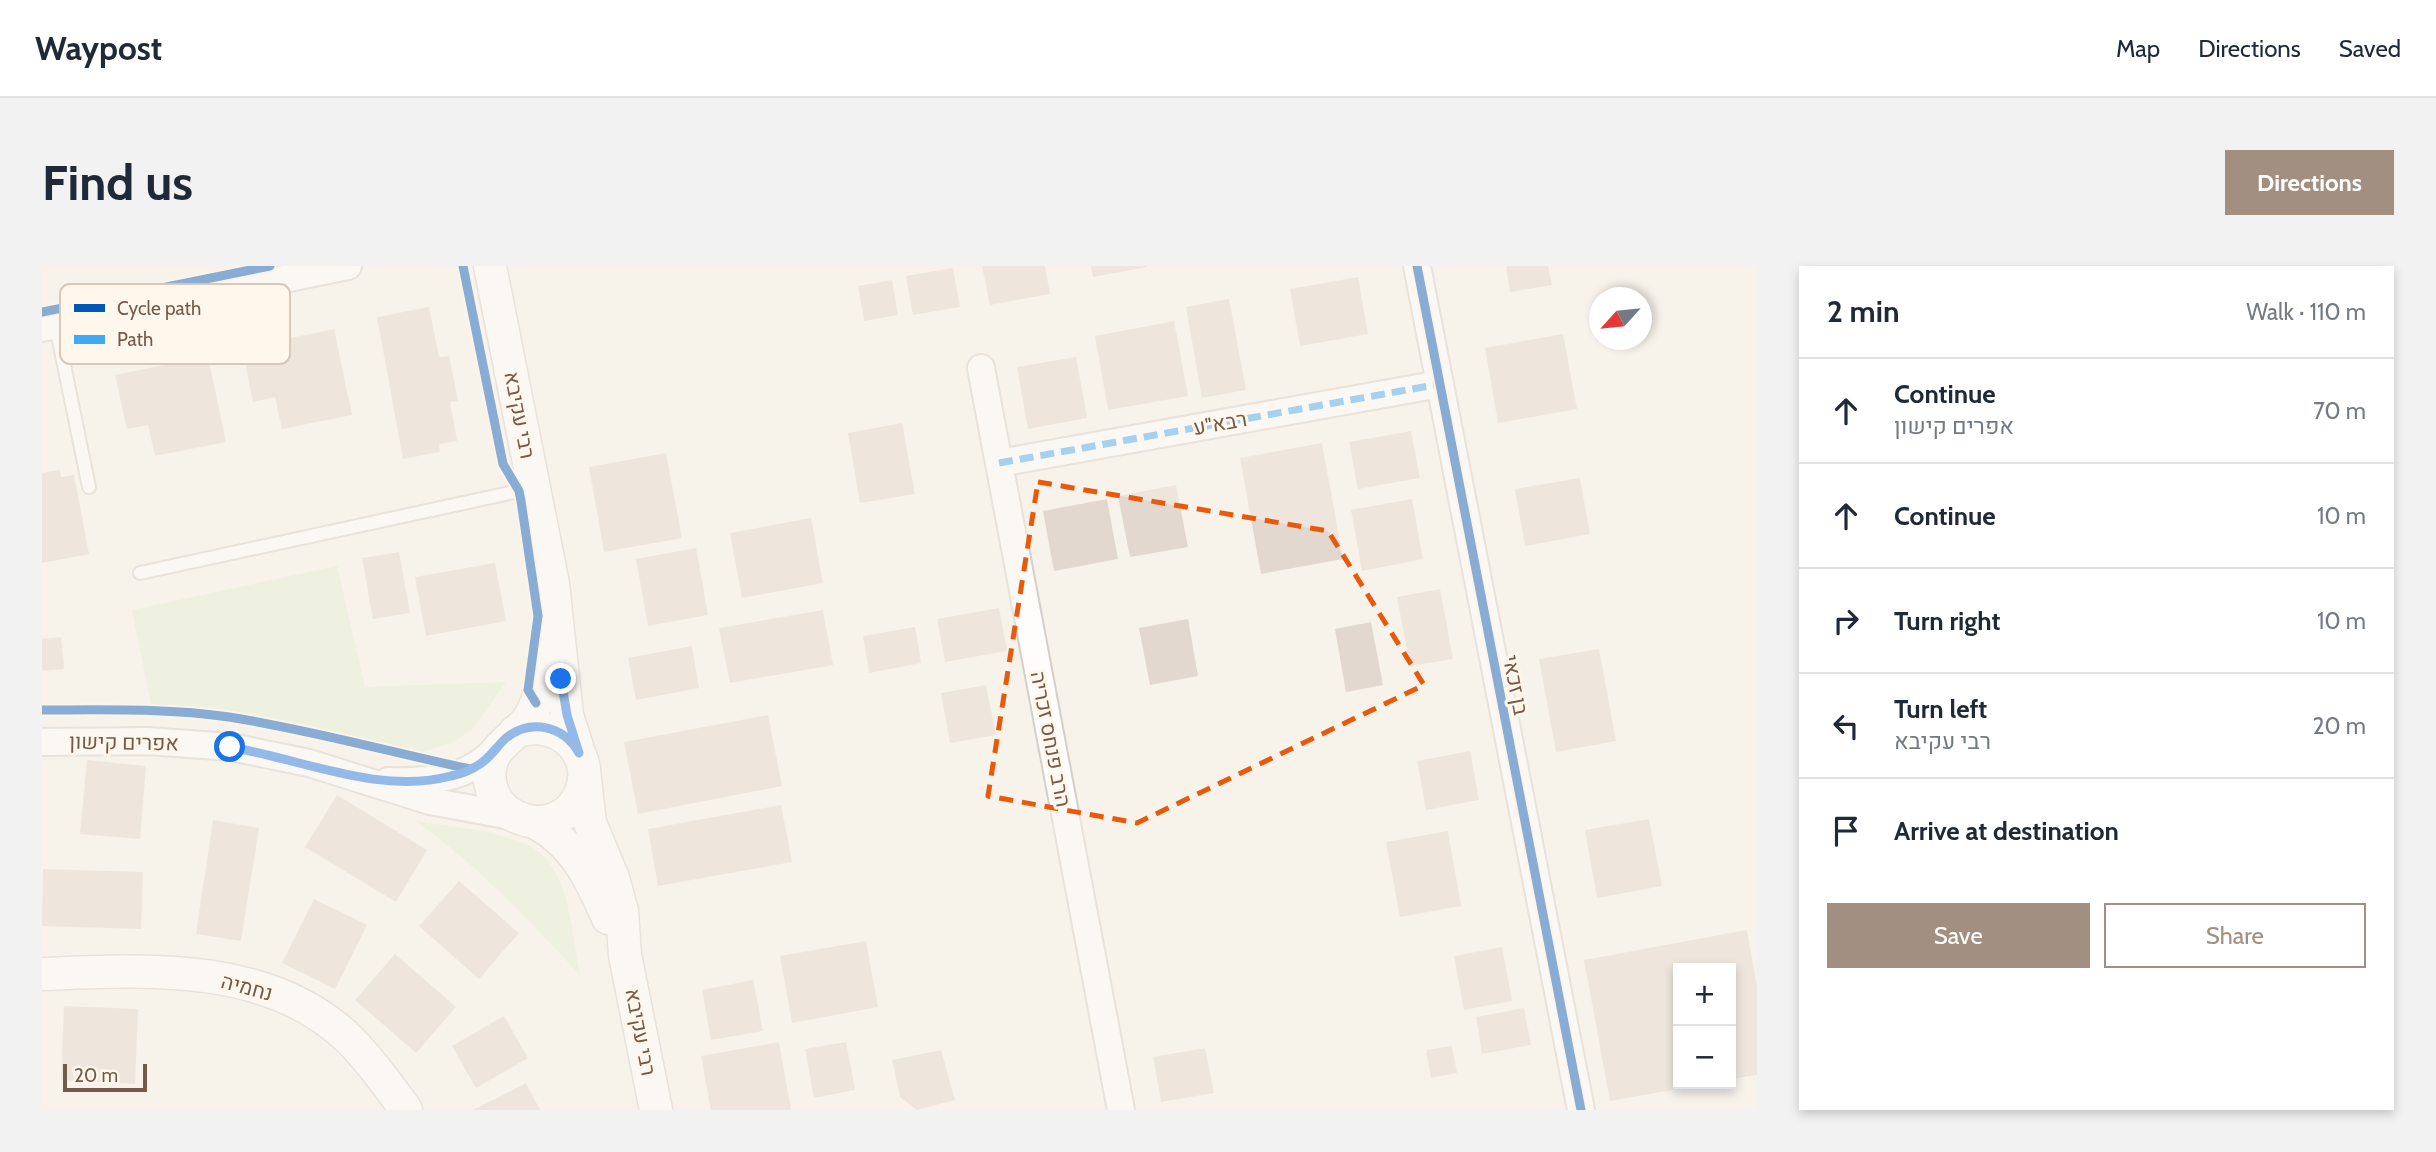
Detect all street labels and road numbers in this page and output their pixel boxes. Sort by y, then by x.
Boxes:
street label: רבי עקיבא [499,369,541,461]
street label: רבא"ע [1191,406,1249,440]
street label: בן זכאי [1498,653,1534,717]
street label: הרב פנחס זכריה [1026,669,1076,809]
street label: אפרים קישון [69,729,179,755]
street label: נחמיה [218,968,276,1006]
street label: רבי עקיבא [620,986,662,1078]

